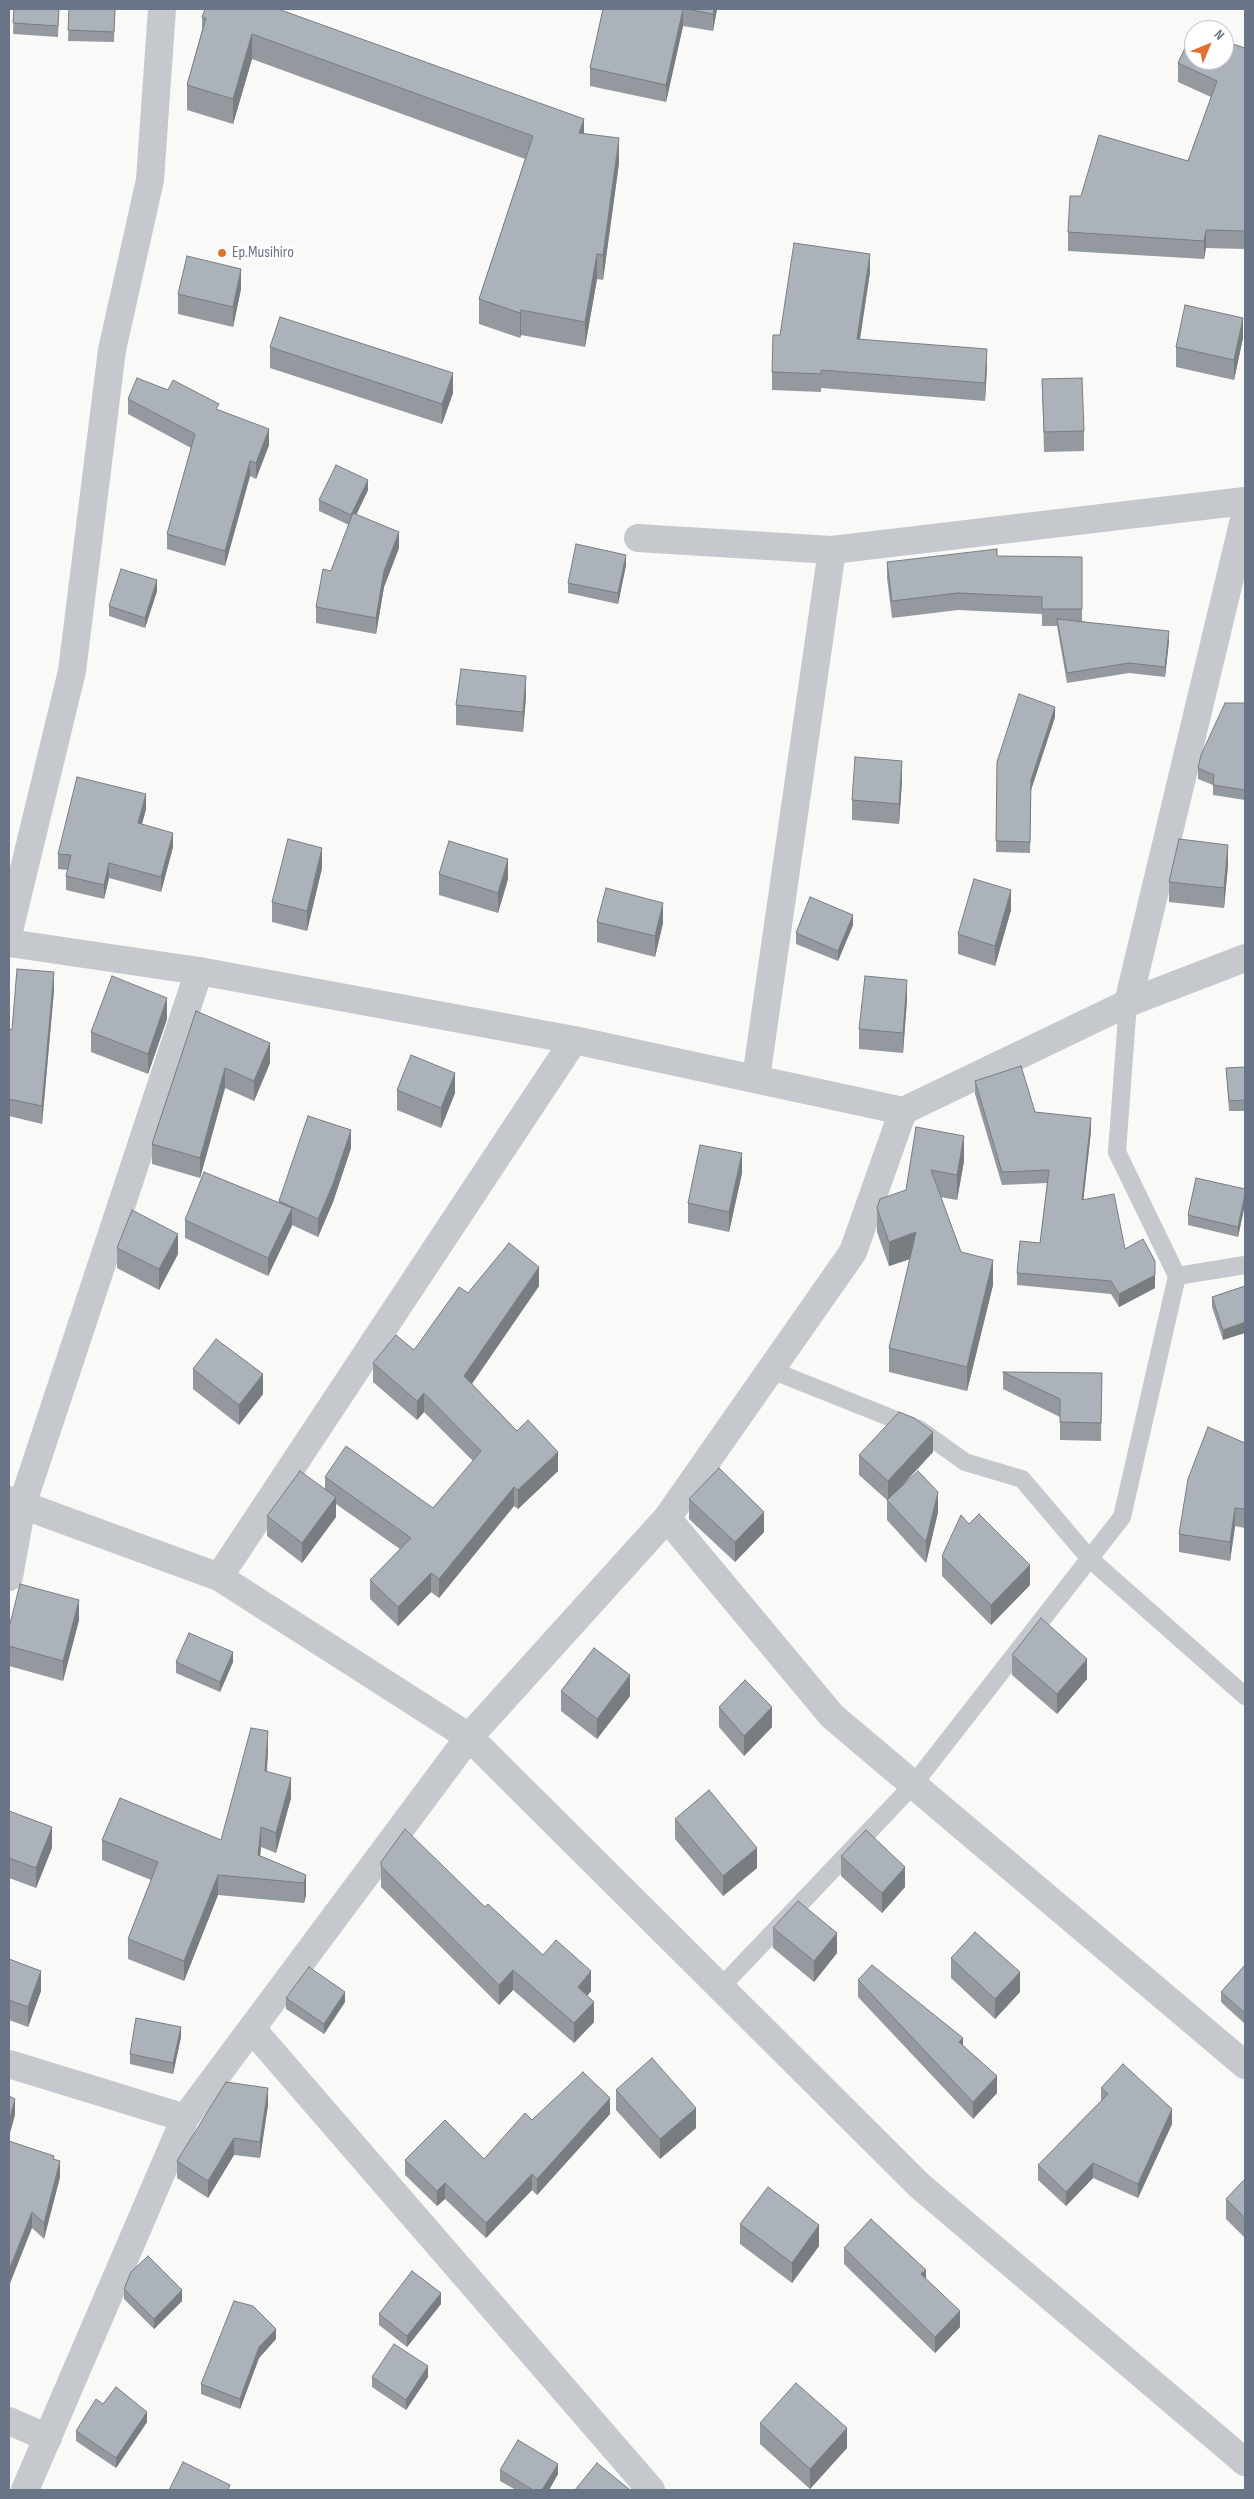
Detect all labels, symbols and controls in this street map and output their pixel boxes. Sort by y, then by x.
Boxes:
north arrow [1184,20,1234,70]
text: N [1211,26,1228,43]
place label: Ep.Musihiro [232,243,294,263]
marker: Ep.Musihiro [216,247,228,259]

